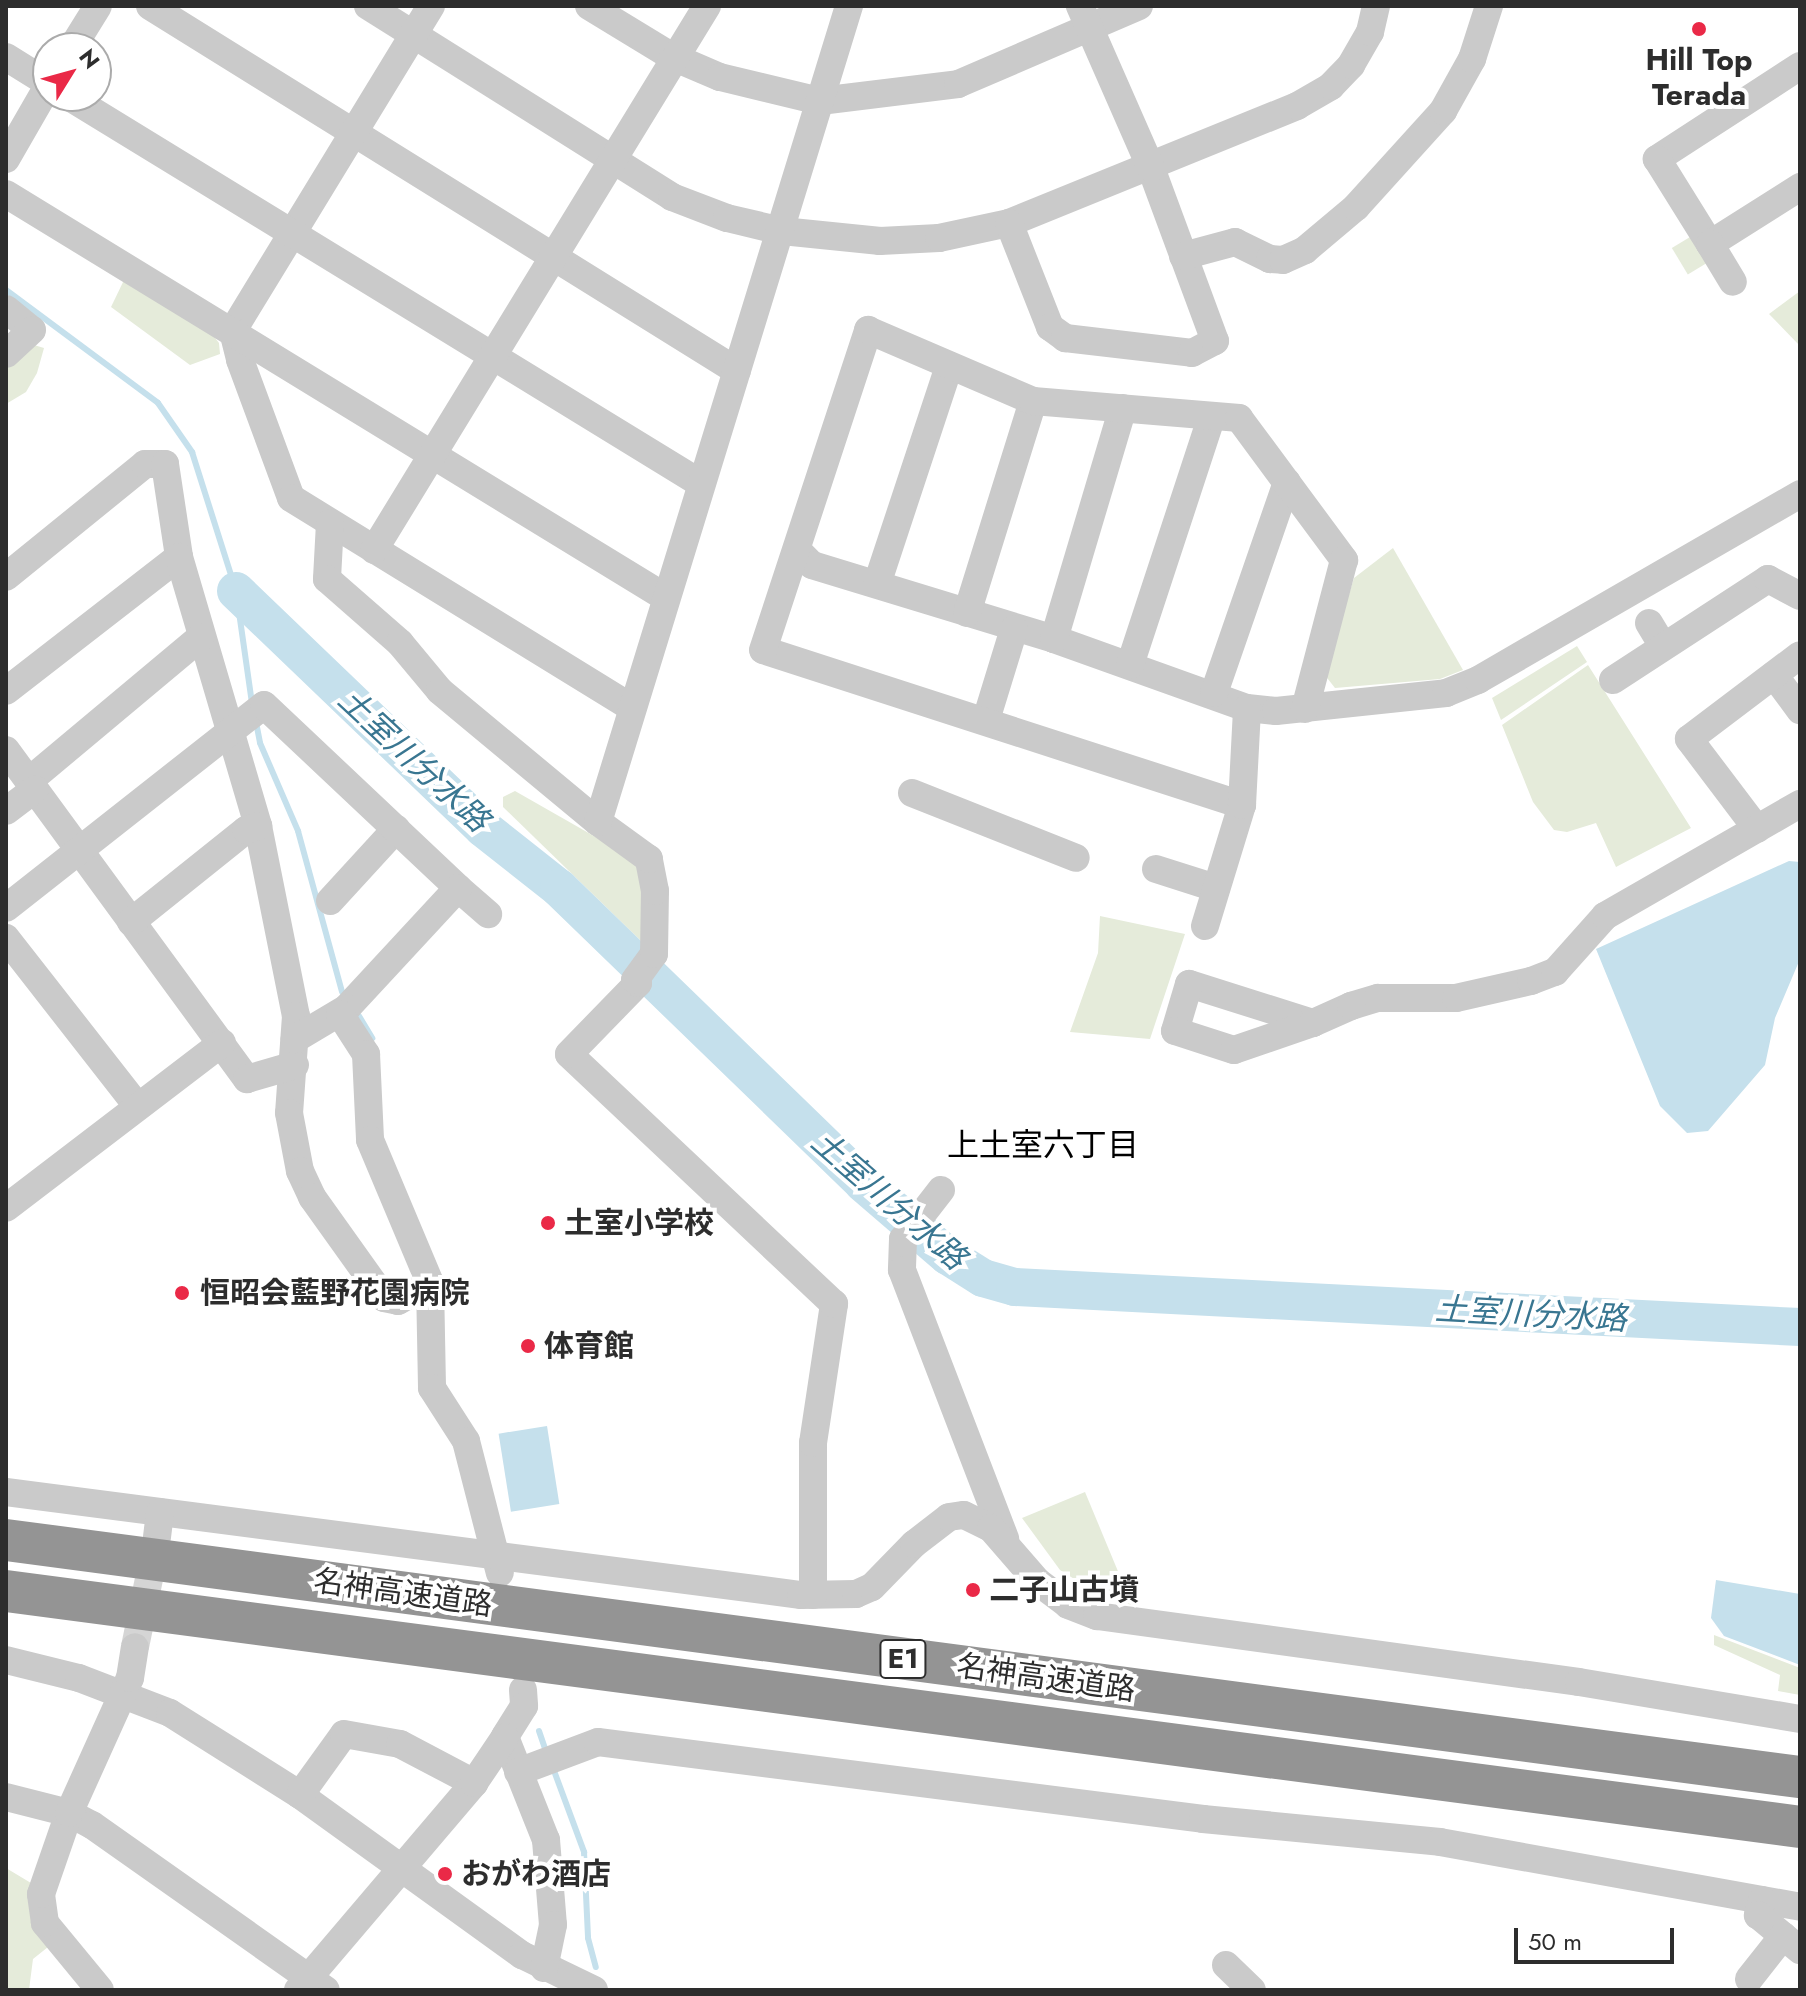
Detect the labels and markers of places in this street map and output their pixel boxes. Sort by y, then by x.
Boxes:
marker: Hill Top Terada [1690,20,1708,38]
place label: Hill Top Terada [1645,42,1753,112]
place label: 土室小学校 [564,1205,714,1241]
marker: 土室小学校 [539,1214,557,1232]
place label: 恒昭会藍野花園病院 [200,1275,470,1311]
marker: 恒昭会藍野花園病院 [171,1282,193,1304]
place label: 体育館 [544,1328,634,1364]
marker: 体育館 [519,1337,537,1355]
place label: 二子山古墳 [989,1572,1139,1608]
marker: 二子山古墳 [964,1581,982,1599]
place label: おがわ酒店 [461,1856,611,1892]
marker: おがわ酒店 [436,1865,454,1883]

